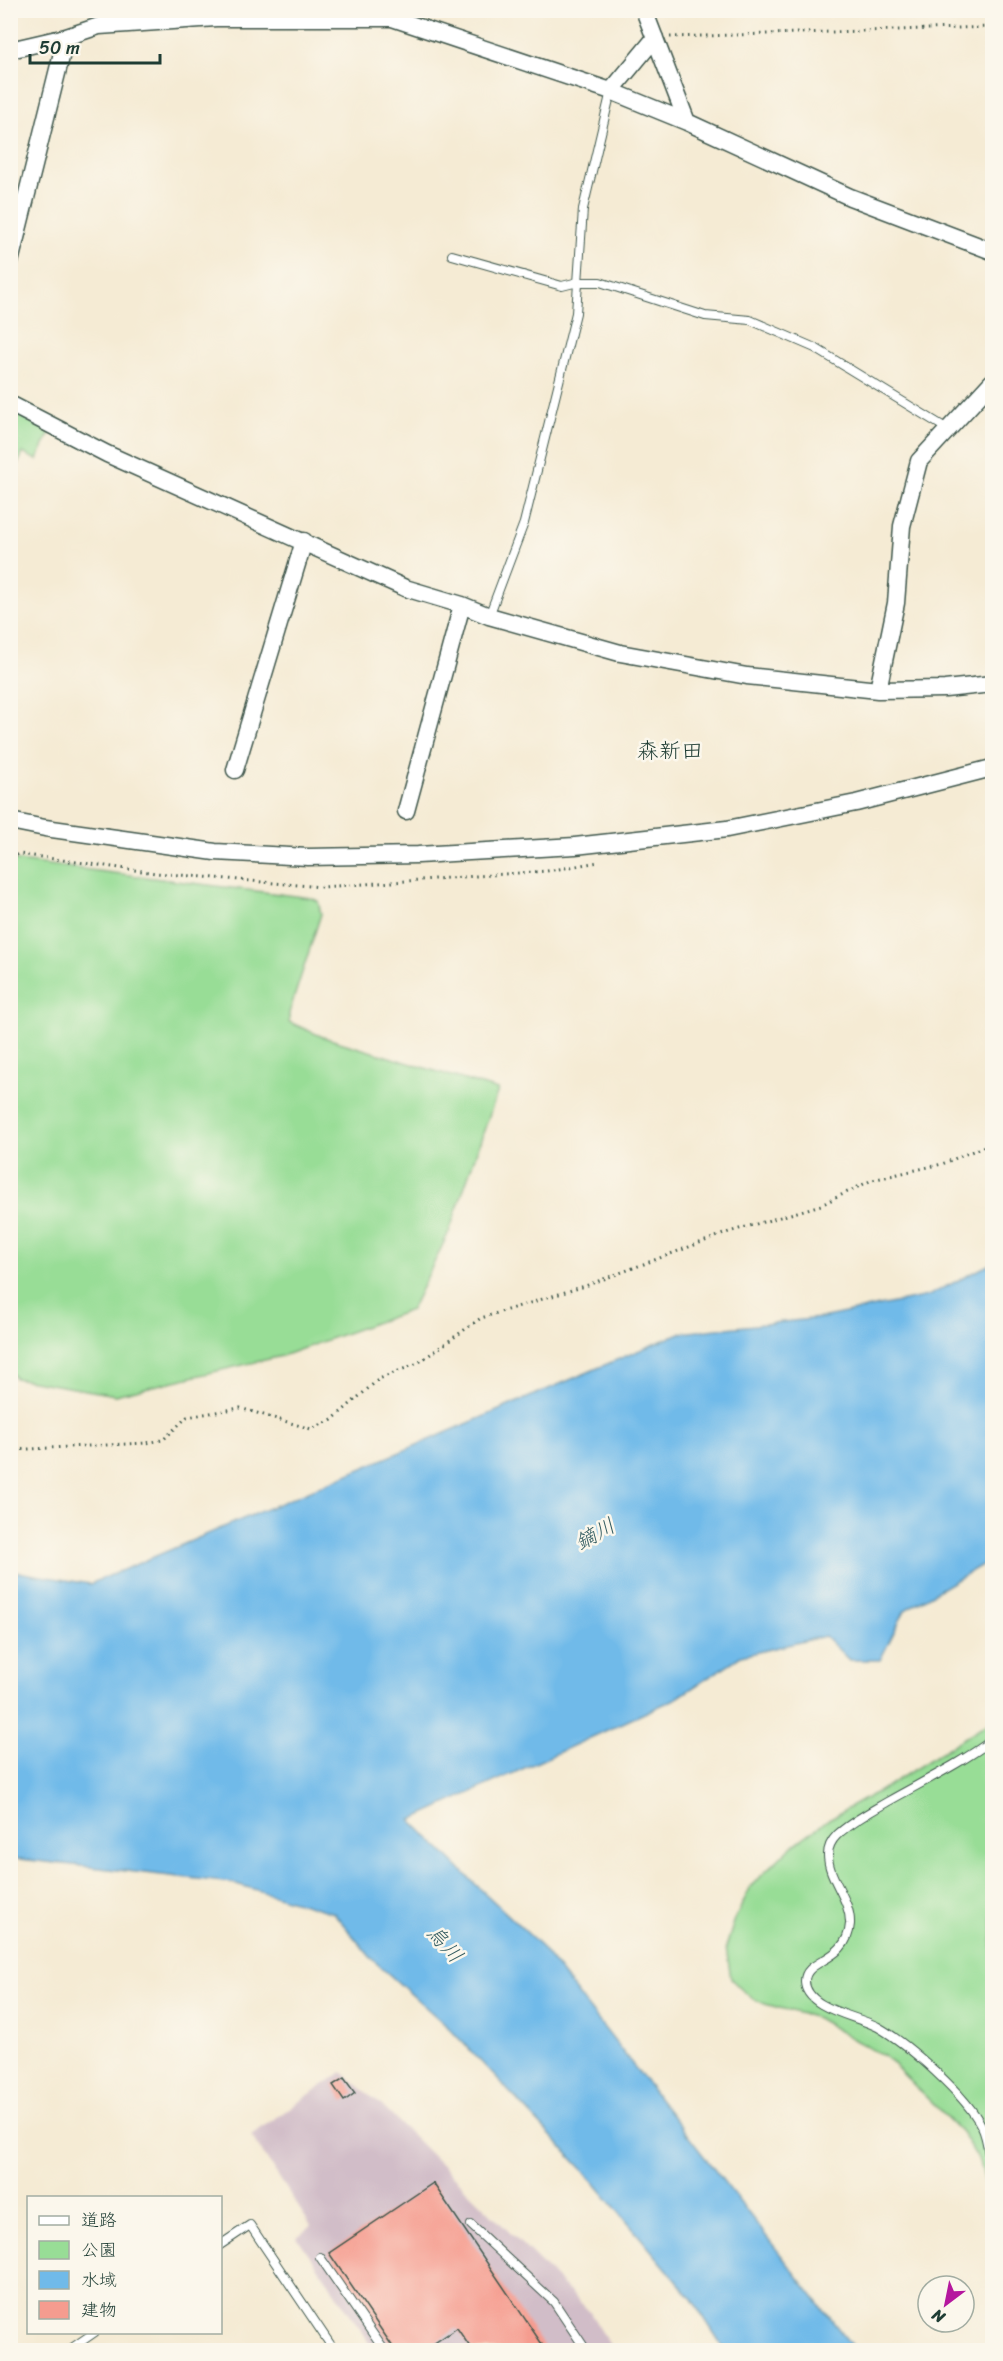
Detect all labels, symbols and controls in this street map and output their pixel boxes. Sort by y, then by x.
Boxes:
scale bar [30,27,160,65]
text: 50 m [39,32,80,64]
district label: 森新田 [637,731,703,770]
water label: 鏑川 [567,1507,623,1561]
water label: 烏川 [417,1916,473,1972]
legend [27,2196,222,2334]
text: 道路 [81,2204,117,2236]
text: 公園 [81,2234,117,2266]
text: 水域 [81,2264,117,2296]
north arrow [916,2274,976,2334]
text: 建物 [81,2294,117,2326]
text: N [925,2301,952,2332]

